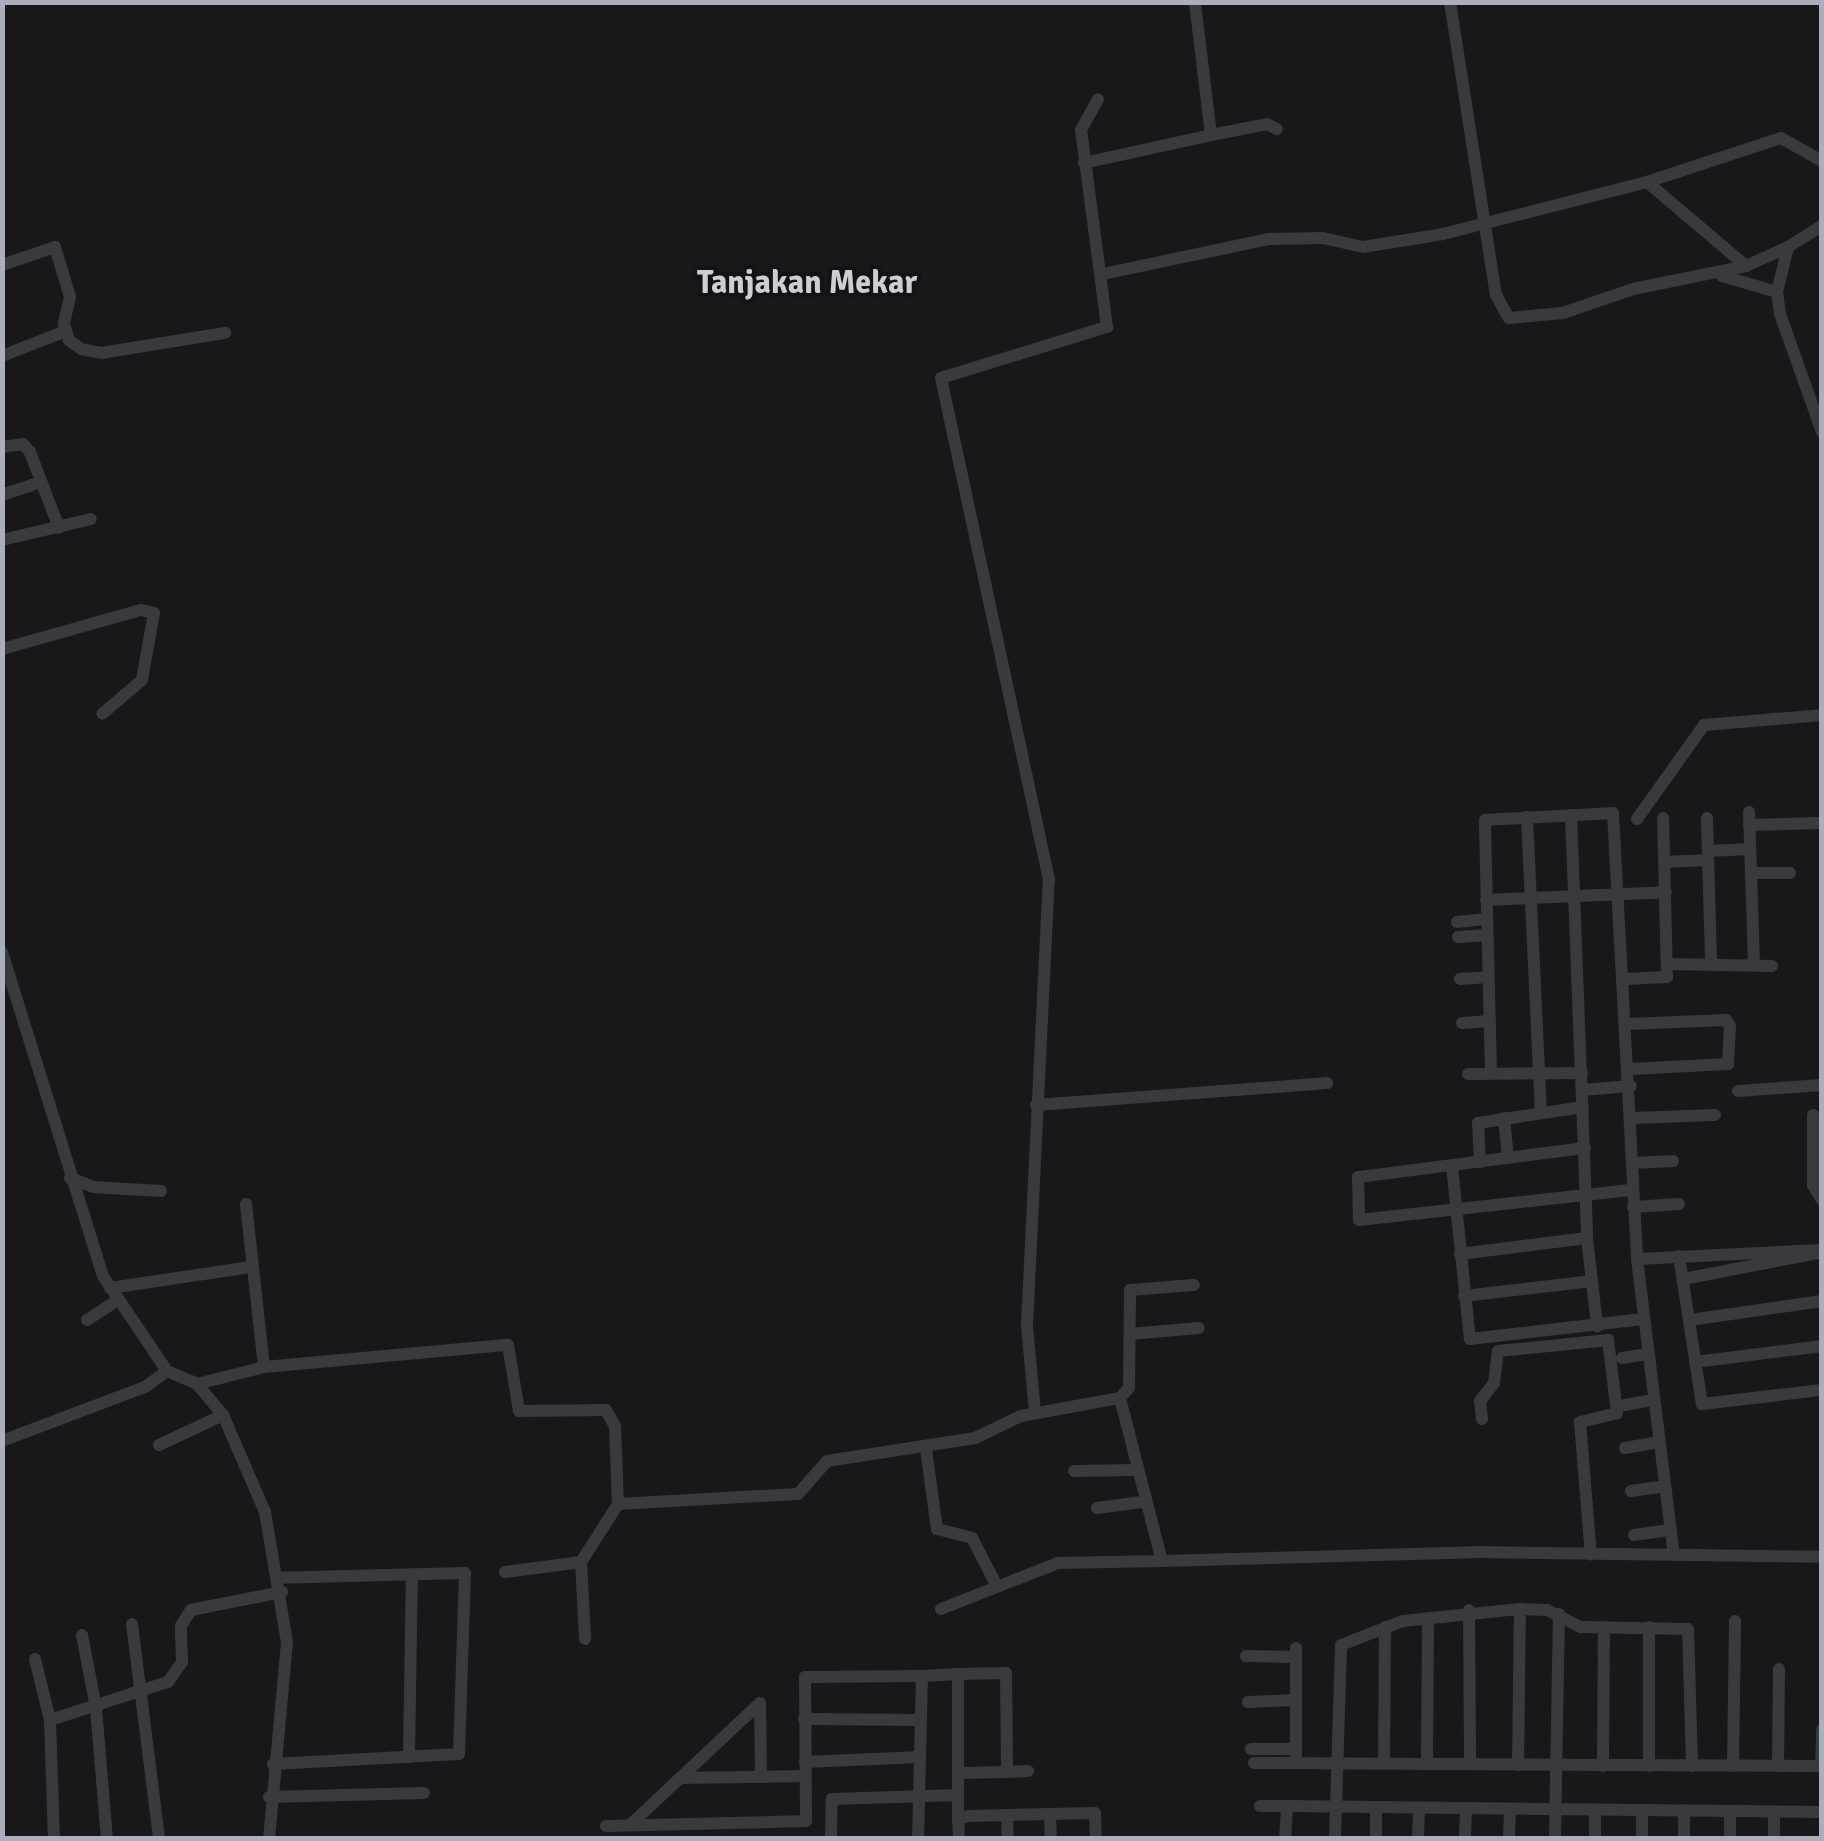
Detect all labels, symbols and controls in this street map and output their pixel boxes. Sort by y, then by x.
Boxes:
district label: Tanjakan Mekar [697,264,917,302]

